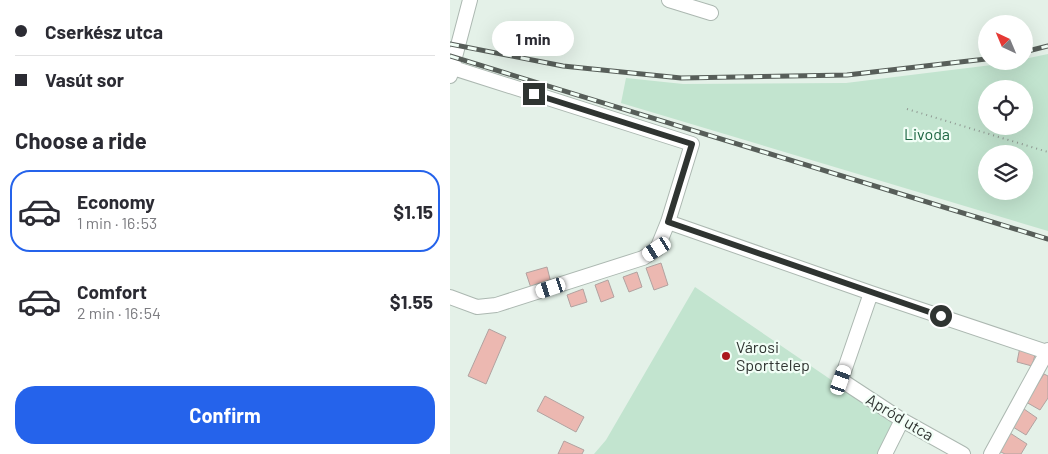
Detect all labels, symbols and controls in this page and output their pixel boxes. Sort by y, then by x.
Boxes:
north arrow [978,15,1032,70]
map controls [978,15,1033,200]
text: Cserkész utca [45,20,163,43]
callout: 1 min [493,22,575,56]
text: 1 min [515,29,551,48]
text: Vasút sor [45,68,124,91]
button: locate [978,80,1033,135]
route end [523,83,545,105]
park label: Livoda [904,124,950,143]
text: Choose a ride [15,127,147,153]
button: layers [978,145,1033,200]
icon: car [17,189,62,234]
text: Economy [77,190,155,213]
text: $1.15 [393,200,433,223]
text: 1 min · 16:53 [77,213,157,232]
car [640,235,673,263]
car [534,276,567,300]
icon: car [17,279,62,324]
text: Comfort [77,280,147,303]
text: $1.55 [390,290,433,313]
text: 2 min · 16:54 [77,303,161,322]
route start [930,305,952,327]
place label: Városi Sporttelep [736,337,810,374]
marker: Városi Sporttelep [720,350,732,362]
car [829,363,852,397]
button: Confirm [15,386,435,444]
street label: Apród utca [863,389,937,444]

